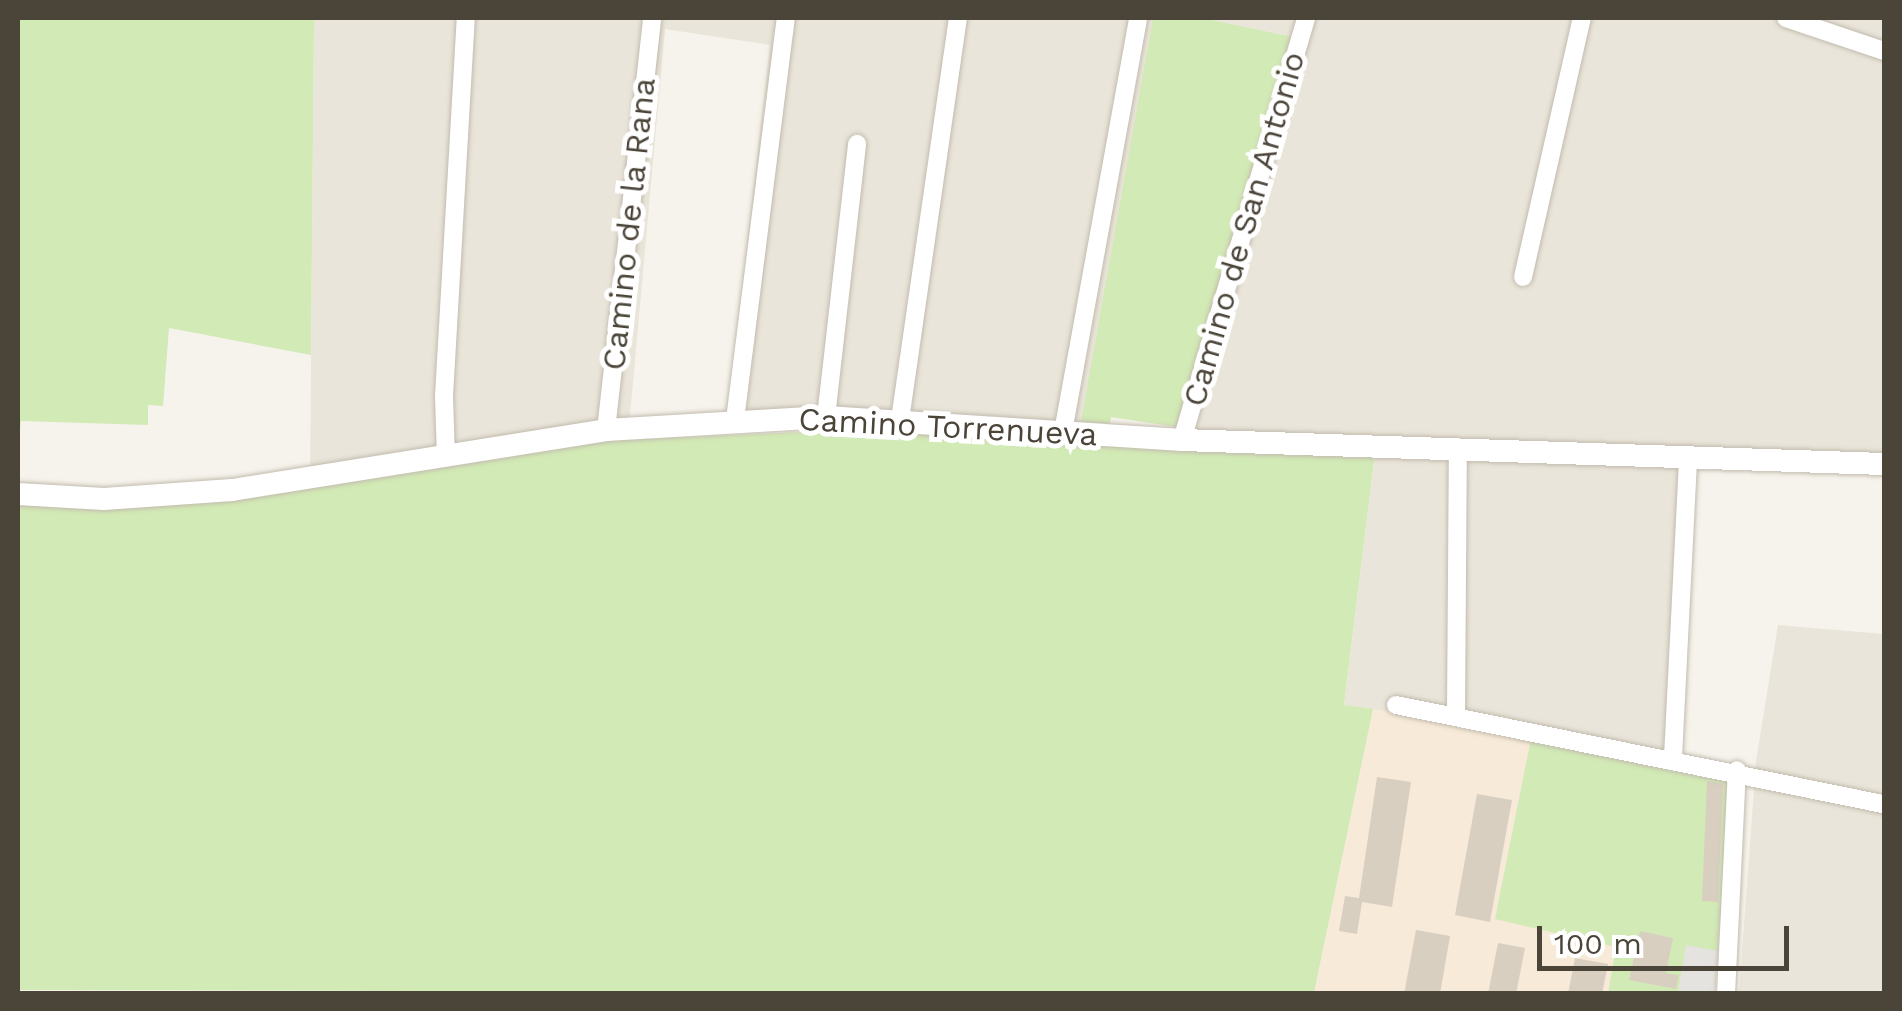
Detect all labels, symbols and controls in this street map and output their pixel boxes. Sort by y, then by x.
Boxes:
street label: Camino de San Antonio [1175,47,1313,411]
street label: Camino de la Rana [595,76,663,372]
street label: Camino Torrenueva [797,400,1099,454]
scale bar [1542,906,1794,968]
text: 100 m [1554,926,1642,961]

